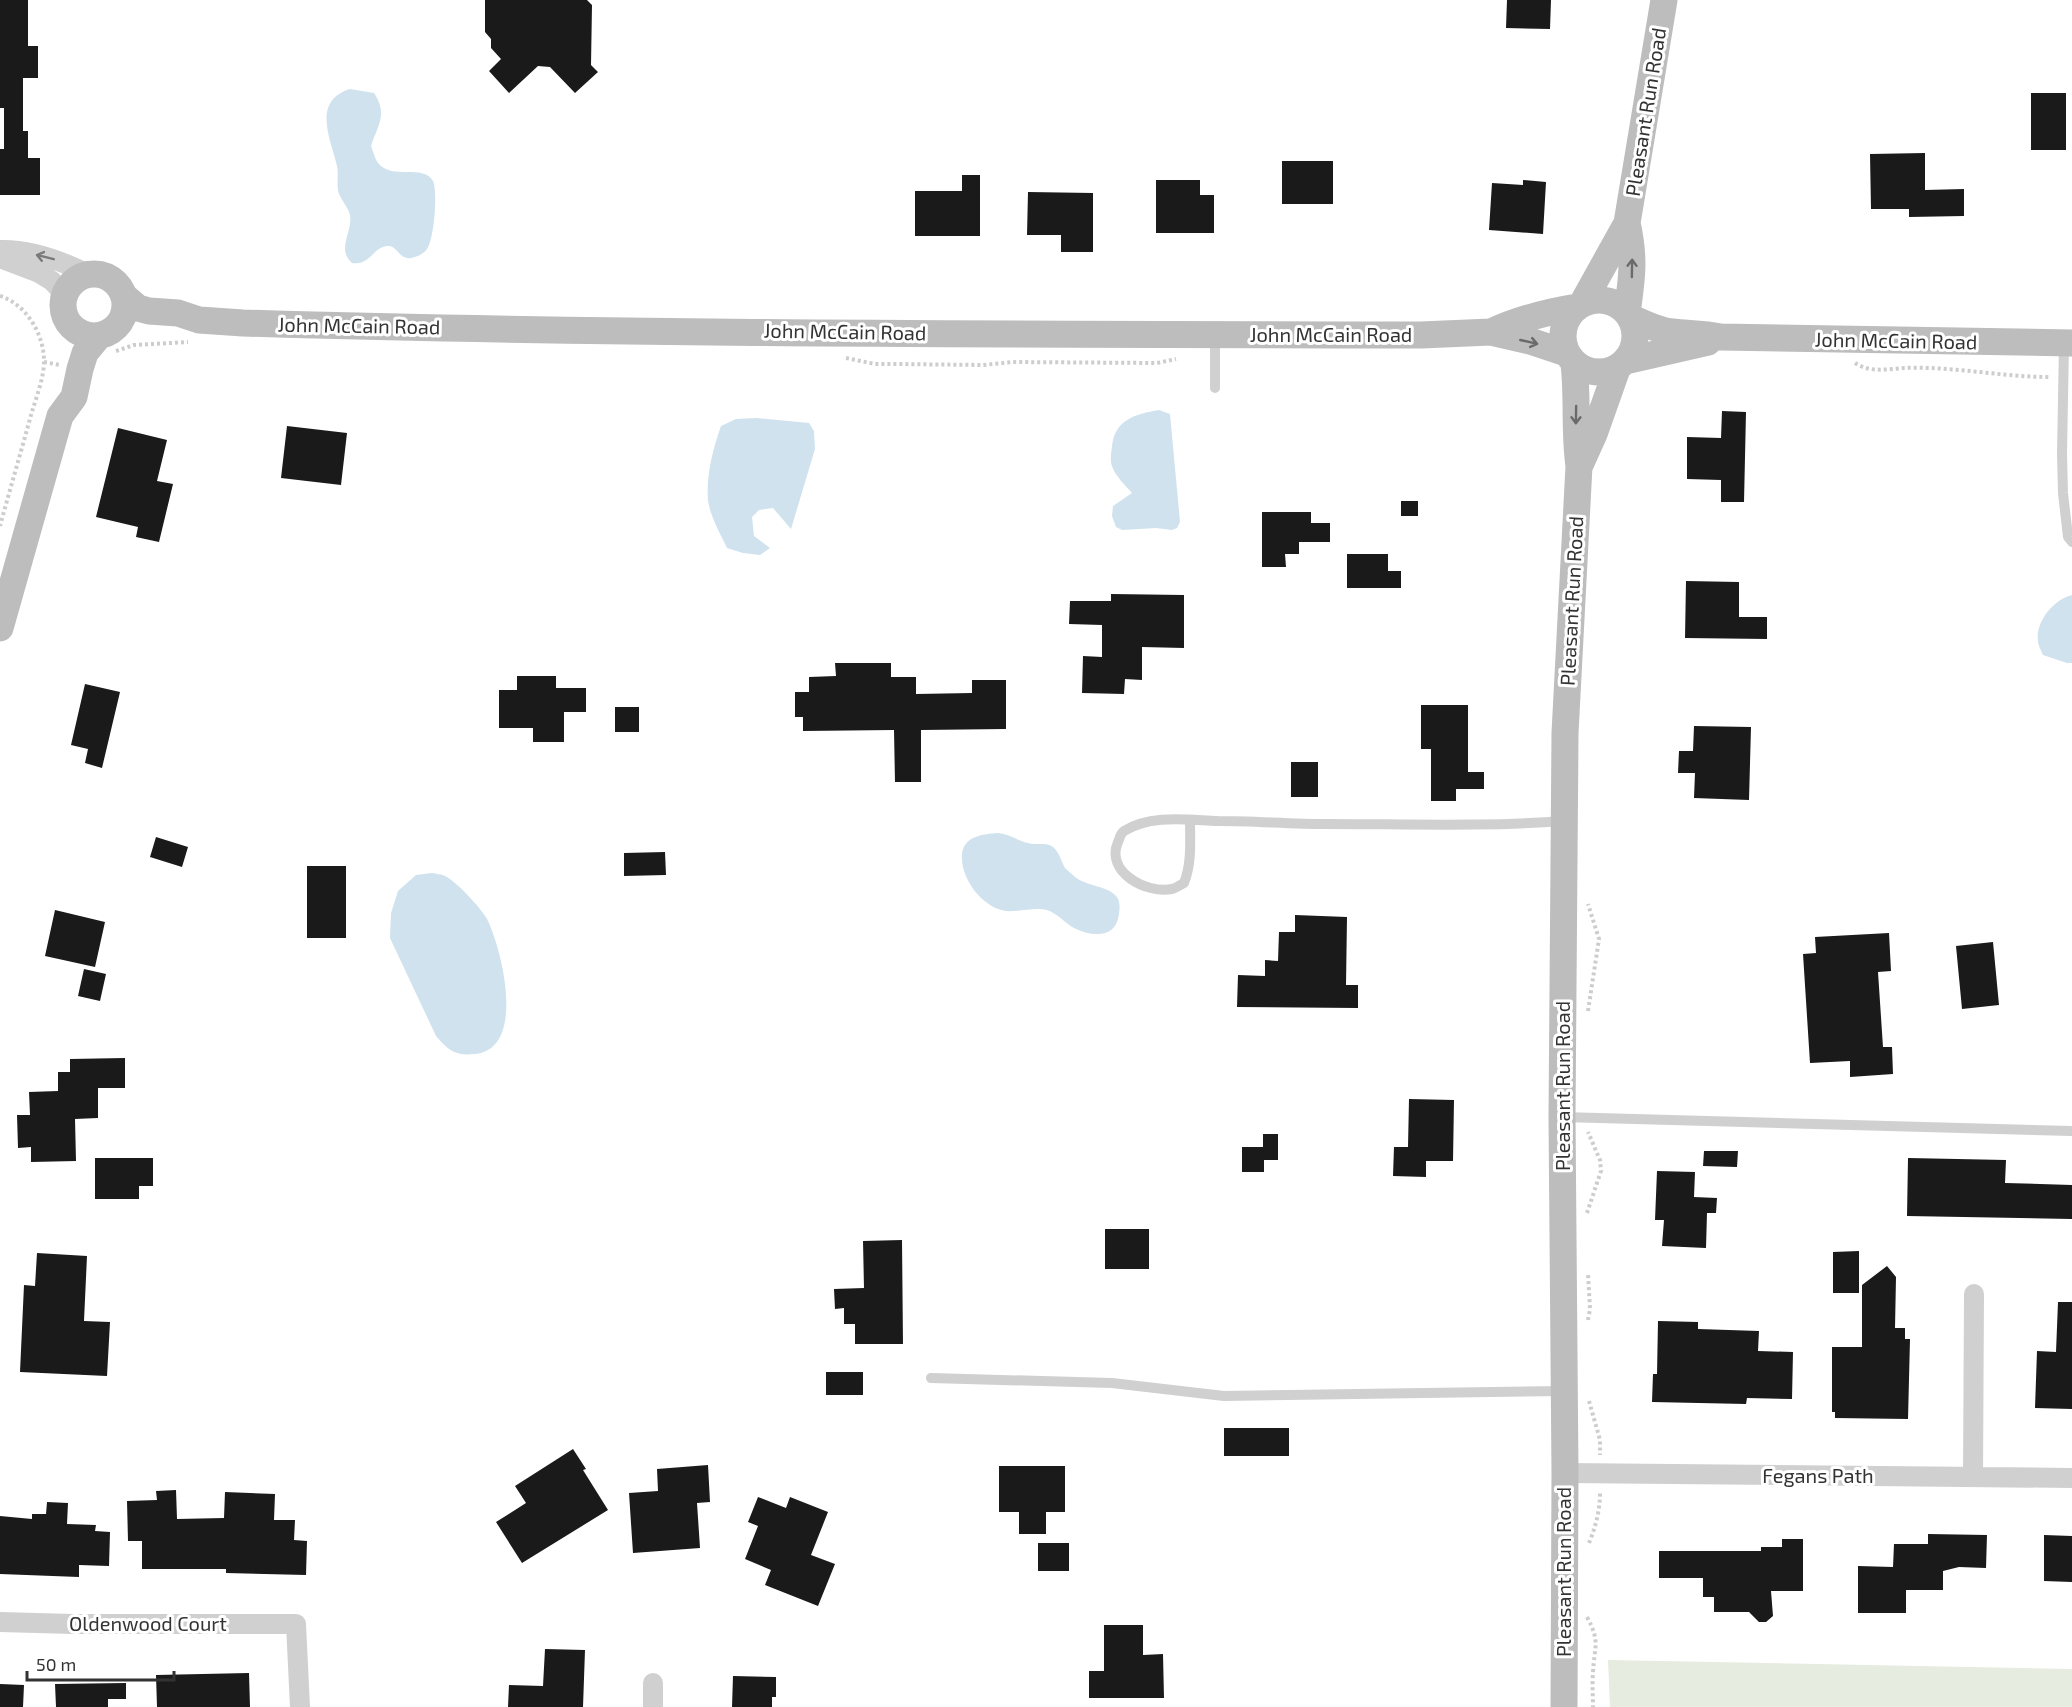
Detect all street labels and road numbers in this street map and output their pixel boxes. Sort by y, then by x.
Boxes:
street label: Pleasant Run Road [1620,26,1670,198]
street label: John McCain Road [277,312,441,338]
street label: John McCain Road [763,318,927,344]
street label: John McCain Road [1250,322,1412,346]
street label: John McCain Road [1814,327,1978,353]
street label: Pleasant Run Road [1555,515,1587,687]
street label: Pleasant Run Road [1550,1001,1574,1171]
street label: Fegans Path [1762,1463,1874,1487]
street label: Pleasant Run Road [1551,1487,1575,1657]
street label: Oldenwood Court [69,1611,227,1635]

